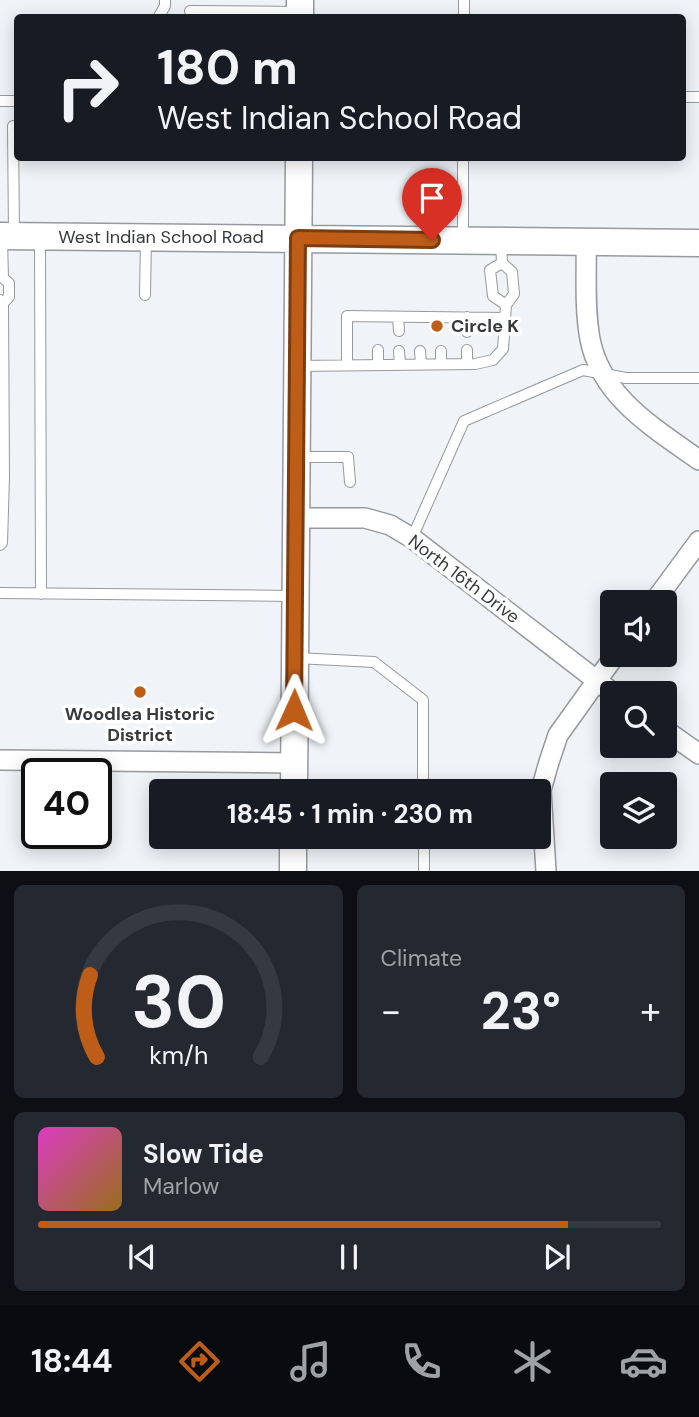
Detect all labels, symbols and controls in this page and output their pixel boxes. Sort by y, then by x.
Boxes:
text: 180 m [157,35,298,99]
icon: right [42,42,133,133]
text: West Indian School Road [157,97,522,139]
pin [402,168,462,240]
icon: arrive [413,179,451,217]
street label: West Indian School Road [58,225,264,249]
place label: Circle K [451,314,519,338]
marker: Circle K [429,318,445,334]
street label: North 16th Drive [403,529,525,629]
map controls [600,590,677,849]
button: sound [600,590,677,667]
position arrow [257,673,331,747]
button: search [600,681,677,758]
marker: Woodlea Historic District [132,684,148,700]
place label: Woodlea Historic District [65,702,215,747]
speed limit sign: 40 [21,758,112,849]
button: layers [600,772,677,849]
text: 18:45 · 1 min · 230 m [227,797,473,831]
text: Climate [381,943,462,973]
text: 30 [131,956,226,1051]
text: 23° [481,977,561,1045]
text: − [381,986,401,1036]
text: + [640,986,661,1036]
text: km/h [149,1039,208,1072]
text: Slow Tide [143,1137,264,1171]
text: Marlow [143,1171,219,1201]
icon: previous [123,1238,161,1276]
icon: pause [330,1238,368,1276]
icon: next [538,1238,576,1276]
icon: directions [175,1337,224,1386]
icon: music [286,1337,335,1386]
icon: phone [397,1337,446,1386]
icon: climate [508,1337,557,1386]
icon: car [619,1337,668,1386]
text: 18:44 [31,1340,113,1382]

